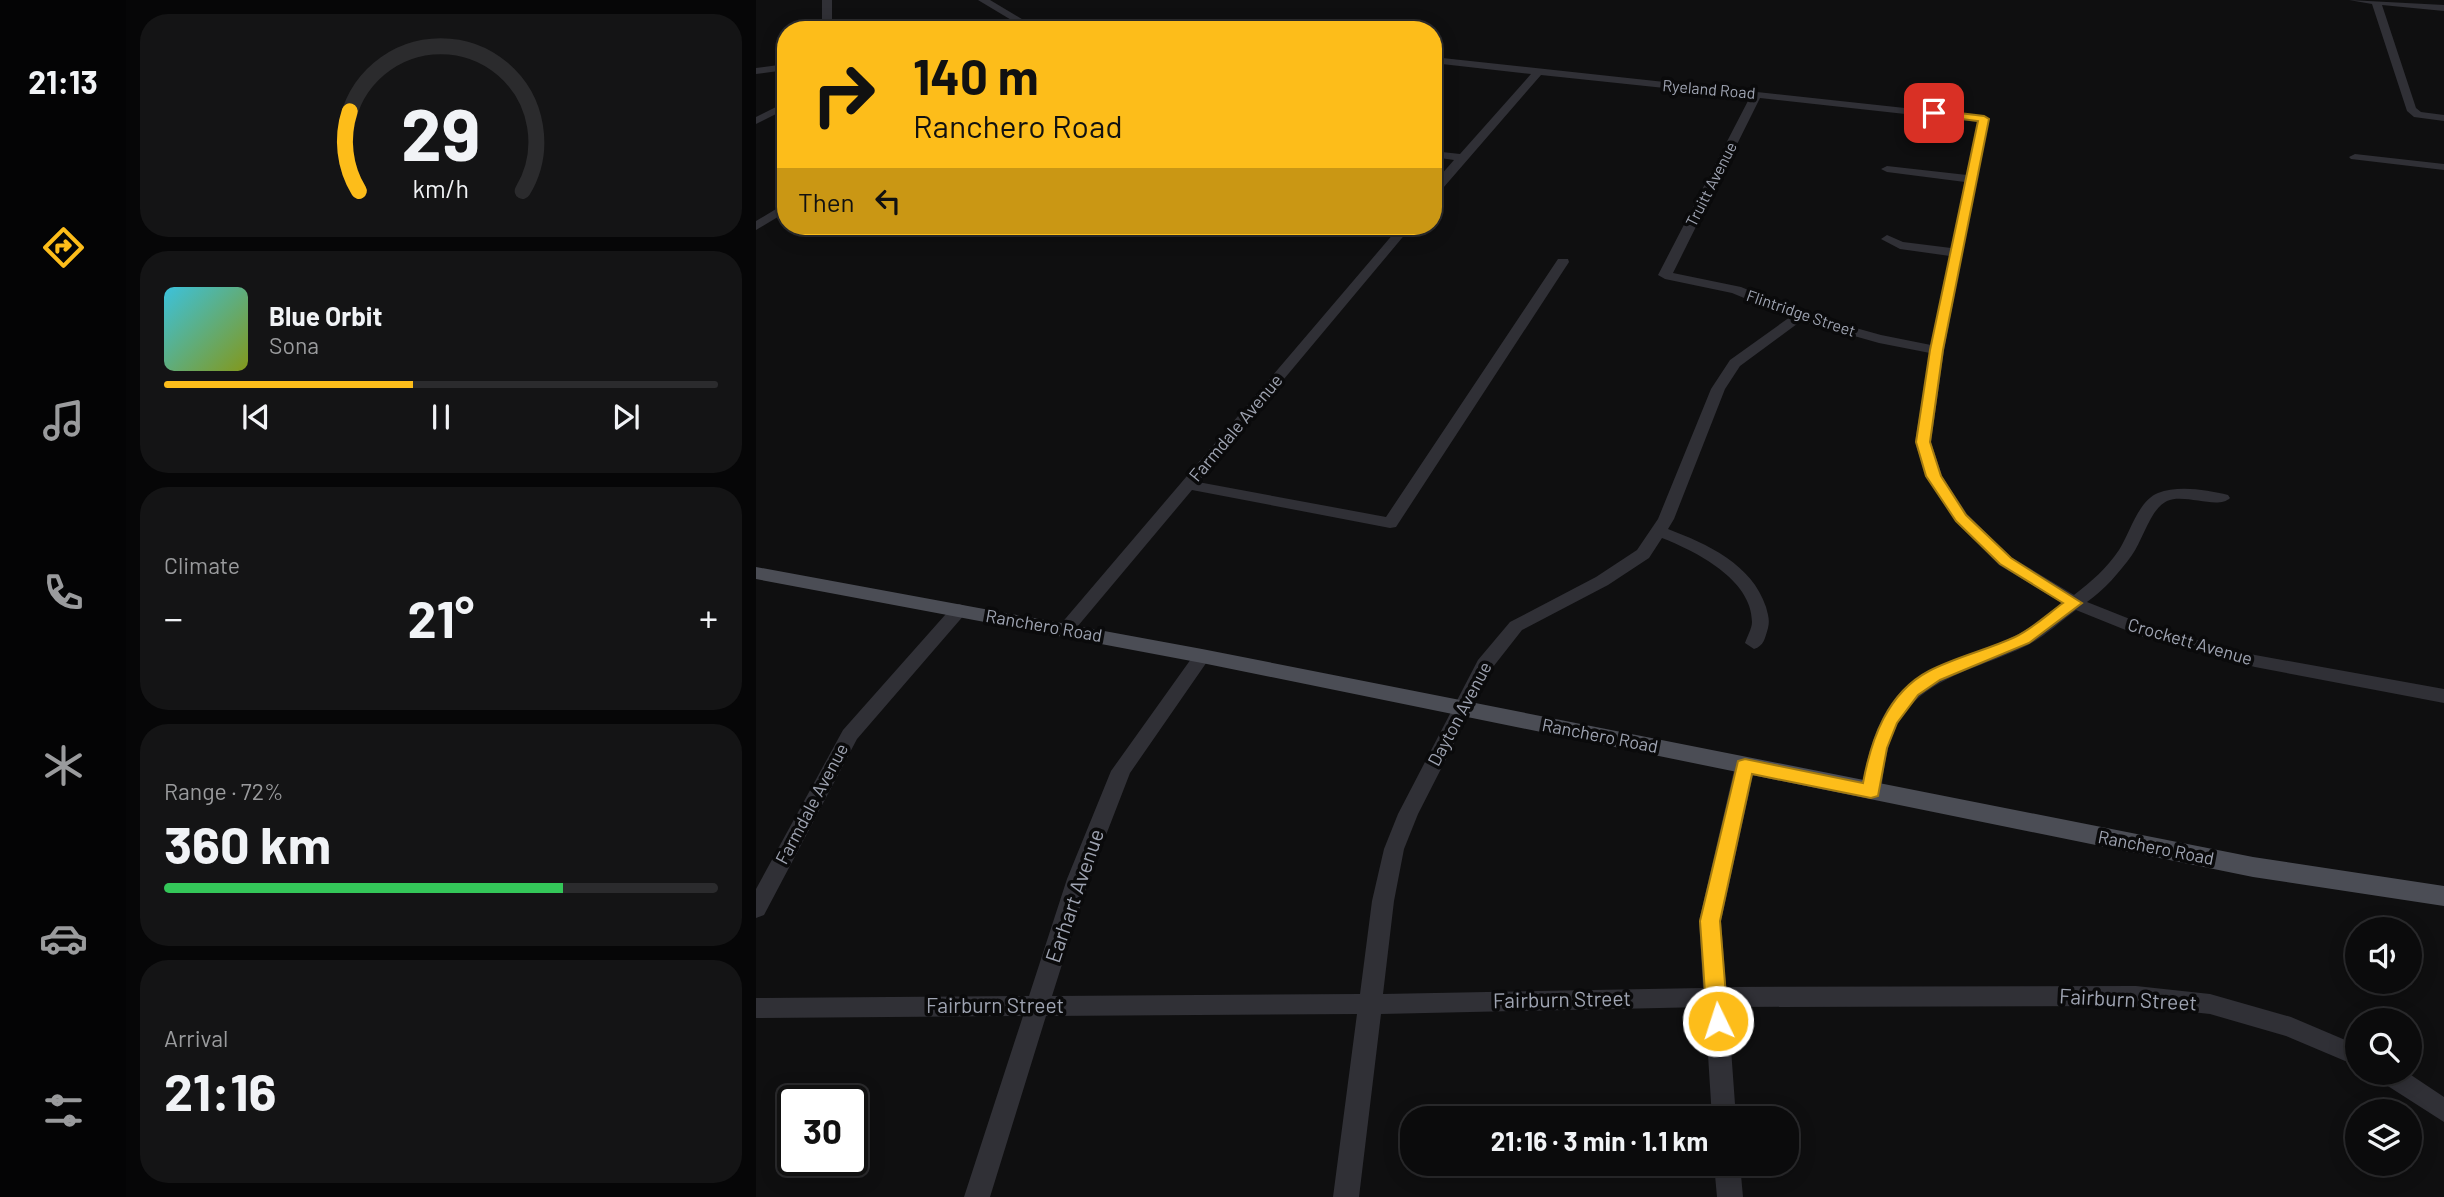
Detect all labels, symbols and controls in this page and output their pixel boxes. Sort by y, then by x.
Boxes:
text: 140 m [913,46,1039,105]
icon: right [798,49,889,140]
text: 21:13 [28,62,98,100]
street label: Ryeland Road [1662,75,1756,102]
pin [1904,83,1964,143]
text: 29 [401,89,481,177]
icon: arrive [1915,94,1953,132]
text: Ranchero Road [913,106,1123,144]
street label: Truitt Avenue [1681,138,1740,229]
text: km/h [413,173,469,203]
icon: left [869,182,907,220]
text: Then [798,186,855,217]
icon: directions [39,223,88,272]
street label: Flintridge Street [1744,285,1858,340]
text: Blue Orbit [269,300,382,331]
text: Sona [269,331,319,359]
street label: Farmdale Avenue [1184,369,1287,486]
icon: music [39,396,88,445]
icon: previous [237,398,275,436]
icon: pause [422,398,460,436]
icon: next [607,398,645,436]
text: Climate [164,551,240,579]
icon: phone [39,568,88,617]
text: 21° [408,586,474,648]
text: − [164,594,183,640]
text: + [699,594,718,640]
street label: Ranchero Road [984,604,1104,646]
street label: Crockett Avenue [2125,613,2255,669]
street label: Dayton Avenue [1422,658,1496,769]
street label: Ranchero Road [1540,713,1660,757]
street label: Farmdale Avenue [770,739,852,868]
icon: climate [39,741,88,790]
text: Range · 72% [164,777,284,805]
text: 360 km [164,812,331,874]
street label: Earhart Avenue [1039,825,1108,966]
street label: Ranchero Road [2096,825,2216,869]
icon: car [39,914,88,963]
map controls [2345,917,2422,1176]
button: sound [2345,917,2422,994]
street label: Fairburn Street [2058,982,2198,1015]
position arrow [1681,984,1755,1058]
street label: Fairburn Street [1493,985,1631,1012]
street label: Fairburn Street [926,992,1064,1017]
button: search [2345,1008,2422,1085]
text: Arrival [164,1024,228,1052]
text: 21:16 [164,1059,276,1121]
speed limit sign: 30 [777,1085,868,1176]
icon: filters [39,1086,88,1135]
button: layers [2345,1099,2422,1176]
text: 21:16 · 3 min · 1.1 km [1491,1125,1708,1156]

